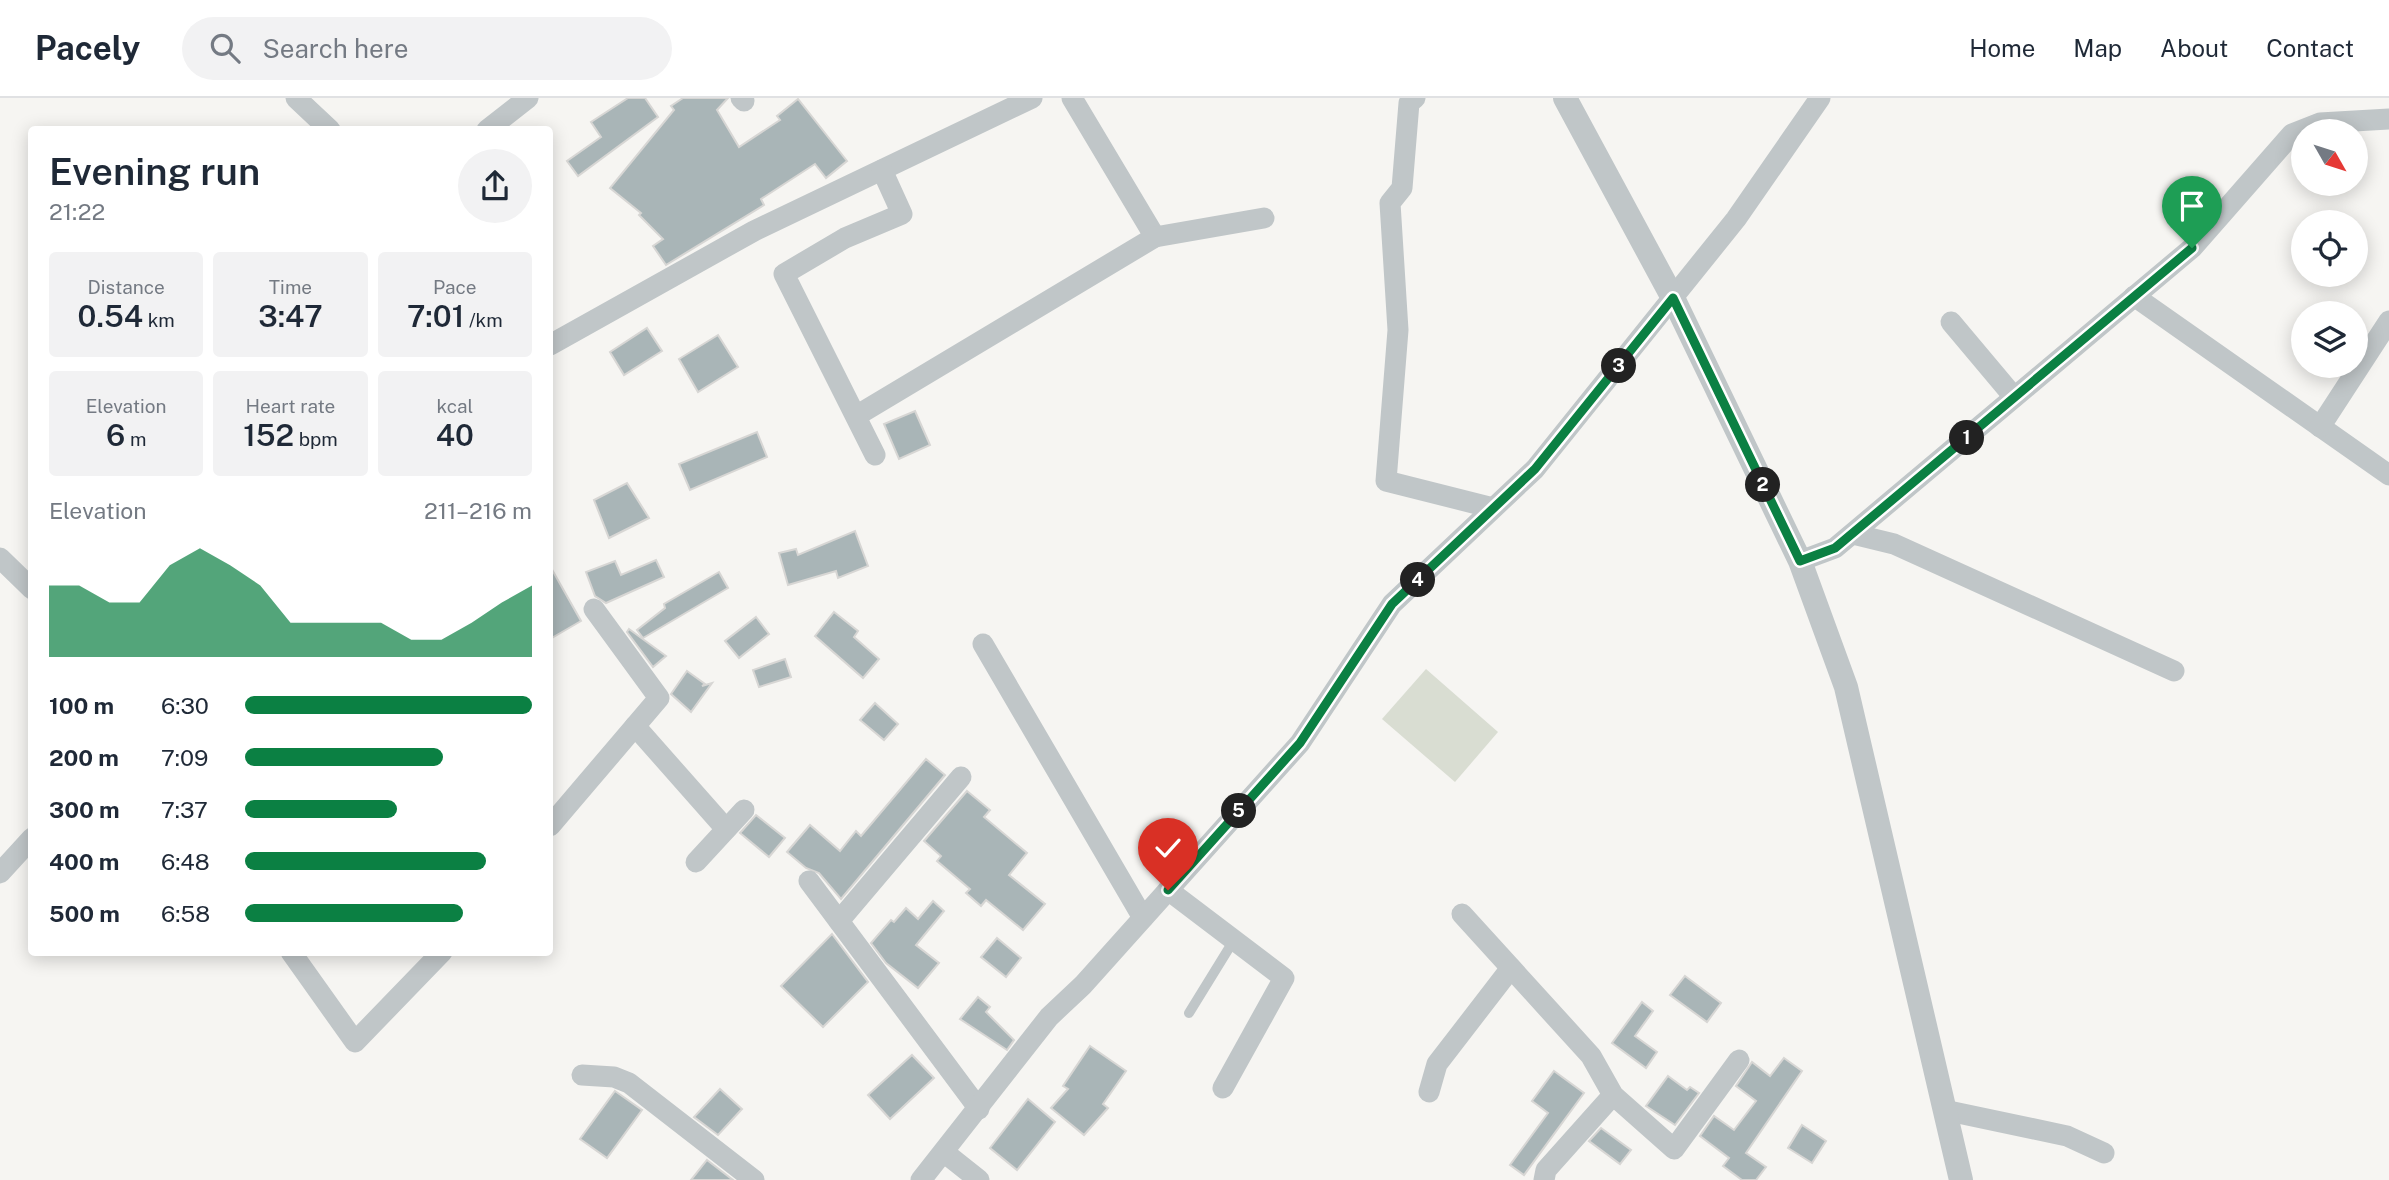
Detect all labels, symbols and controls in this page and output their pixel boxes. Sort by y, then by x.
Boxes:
search box [182,17,672,80]
text: Pacely [35,29,140,67]
icon: search [206,29,244,67]
text: Search here [262,33,408,64]
text: Home [1969,34,2035,62]
text: Map [2073,34,2122,62]
text: About [2160,34,2228,62]
text: Contact [2266,34,2354,62]
north arrow [2291,119,2368,196]
map controls [2291,119,2368,378]
text: Evening run [49,149,260,194]
button: share [458,149,532,223]
pin [2162,176,2222,248]
icon: arrive [2173,187,2211,225]
text: 21:22 [49,198,105,225]
button: locate [2291,210,2368,287]
text: Distance [88,276,165,298]
text: Time [269,276,312,298]
text: Pace [433,276,477,298]
text: 0.54 [78,298,143,334]
text: 3:47 [258,298,323,334]
text: 7:01 [407,298,464,334]
button: layers [2291,301,2368,378]
text: km [143,309,175,331]
text: /km [464,309,503,331]
pin: 3 [1602,348,1636,384]
text: 3 [1612,354,1625,376]
text: Elevation [86,395,166,417]
text: Heart rate [246,395,335,417]
text: kcal [436,395,473,417]
text: 6 [106,417,125,453]
text: 152 [243,417,294,453]
text: 40 [436,417,474,453]
pin: 1 [1950,420,1984,456]
text: 1 [1962,426,1971,448]
text: m [125,428,146,450]
text: bpm [294,428,338,450]
pin: 2 [1746,468,1780,502]
text: 2 [1756,473,1769,495]
text: Elevation [49,497,147,524]
text: 211–216 m [424,497,532,524]
pin: 4 [1400,562,1436,598]
text: 4 [1411,568,1424,590]
text: 100 m [49,692,114,719]
text: 6:30 [161,692,209,719]
text: 200 m [49,744,119,771]
text: 7:09 [161,744,208,771]
pin: 5 [1222,794,1256,828]
text: 300 m [49,796,120,823]
text: 7:37 [161,796,208,823]
text: 5 [1232,799,1245,821]
pin [1138,818,1198,890]
icon: check [1149,829,1187,867]
text: 400 m [49,848,119,875]
text: 6:48 [161,848,210,875]
text: 500 m [49,900,120,927]
text: 6:58 [161,900,210,927]

